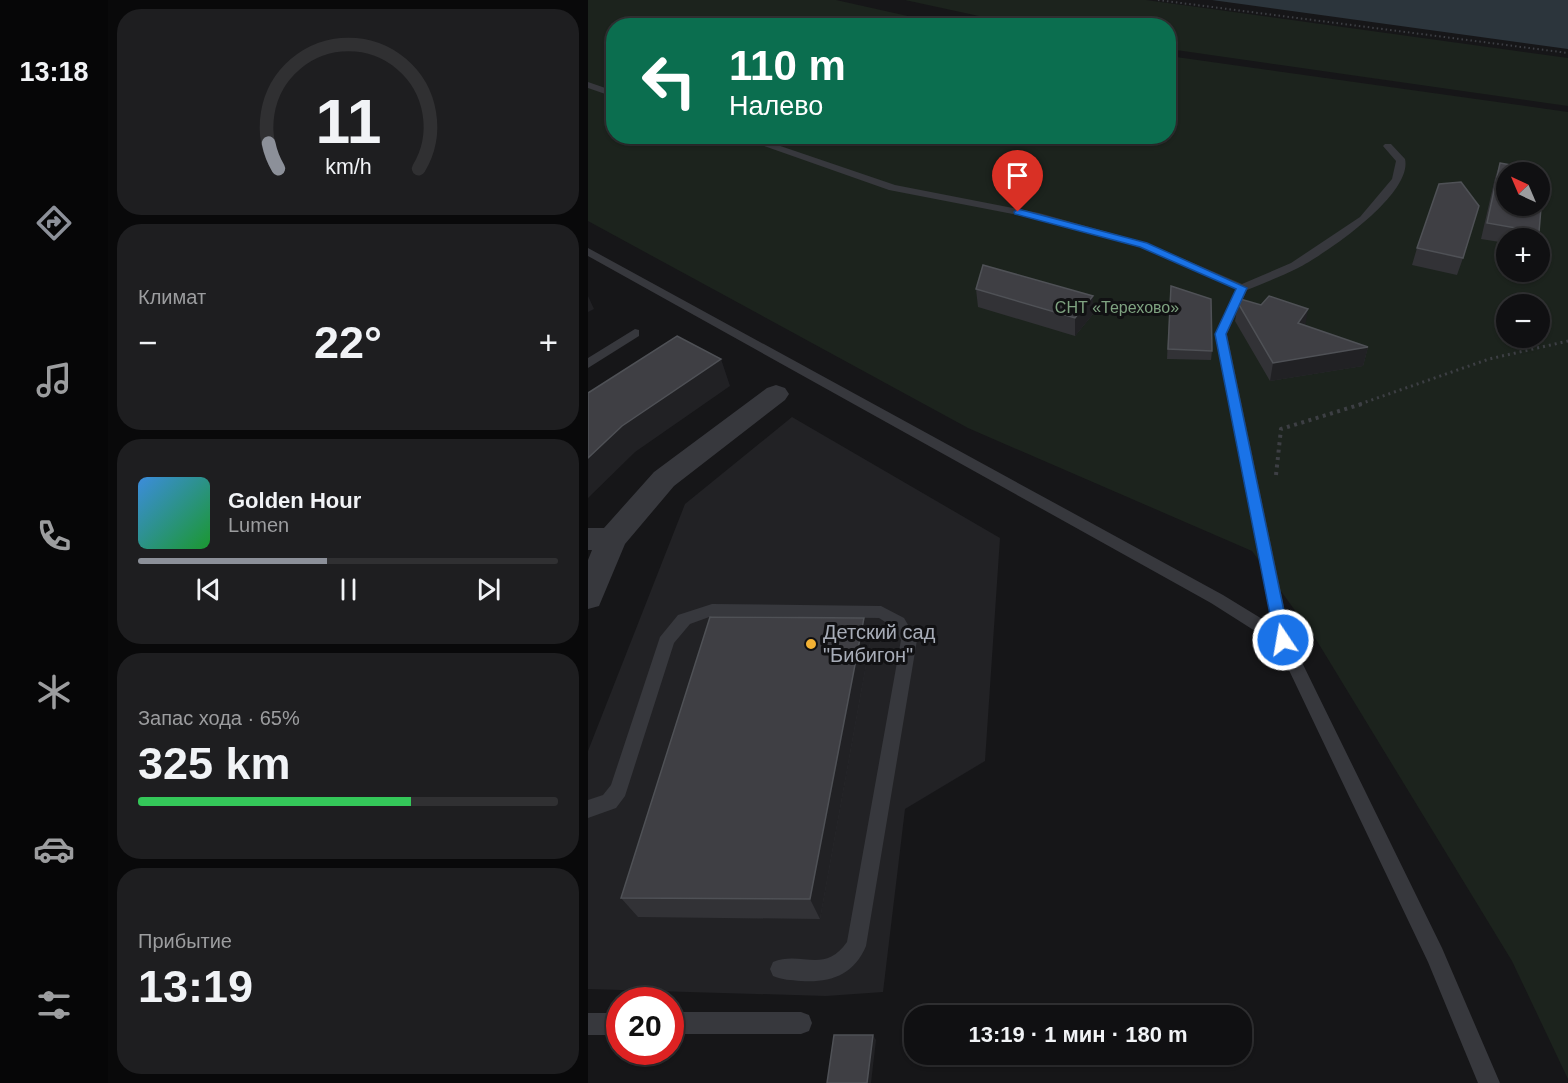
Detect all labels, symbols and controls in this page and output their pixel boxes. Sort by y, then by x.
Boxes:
icon: left [630,42,708,120]
text: 110 m [729,42,846,89]
text: 13:18 [19,57,89,87]
text: 11 [315,87,381,156]
text: Налево [729,91,823,121]
pin [992,150,1043,212]
text: km/h [325,155,371,179]
icon: arrive [1001,159,1034,192]
north arrow [1496,162,1550,216]
map controls [1496,162,1550,348]
icon: directions [33,202,75,244]
button: + [1496,228,1550,282]
text: Климат [138,286,206,308]
button: − [1496,294,1550,348]
park label: СНТ «Терехово» [1055,299,1179,316]
text: 22° [314,317,382,368]
text: − [138,324,157,361]
text: + [539,324,558,361]
icon: music [33,359,75,401]
text: Golden Hour [228,488,361,513]
text: Lumen [228,514,289,536]
icon: phone [33,515,75,557]
icon: previous [192,573,225,606]
icon: pause [332,573,365,606]
icon: next [472,573,505,606]
position arrow [1251,608,1315,672]
place label: Детский сад "Бибигон" [823,621,936,666]
marker: Детский сад "Бибигон" [804,637,818,651]
icon: climate [33,671,75,713]
text: Запас хода · 65% [138,707,300,729]
text: 325 km [138,738,291,789]
icon: car [33,828,75,870]
text: Прибытие [138,930,232,952]
text: 13:19 [138,961,253,1012]
icon: filters [33,984,75,1026]
speed limit sign: 20 [606,987,684,1065]
text: 13:19 · 1 мин · 180 m [968,1022,1188,1047]

